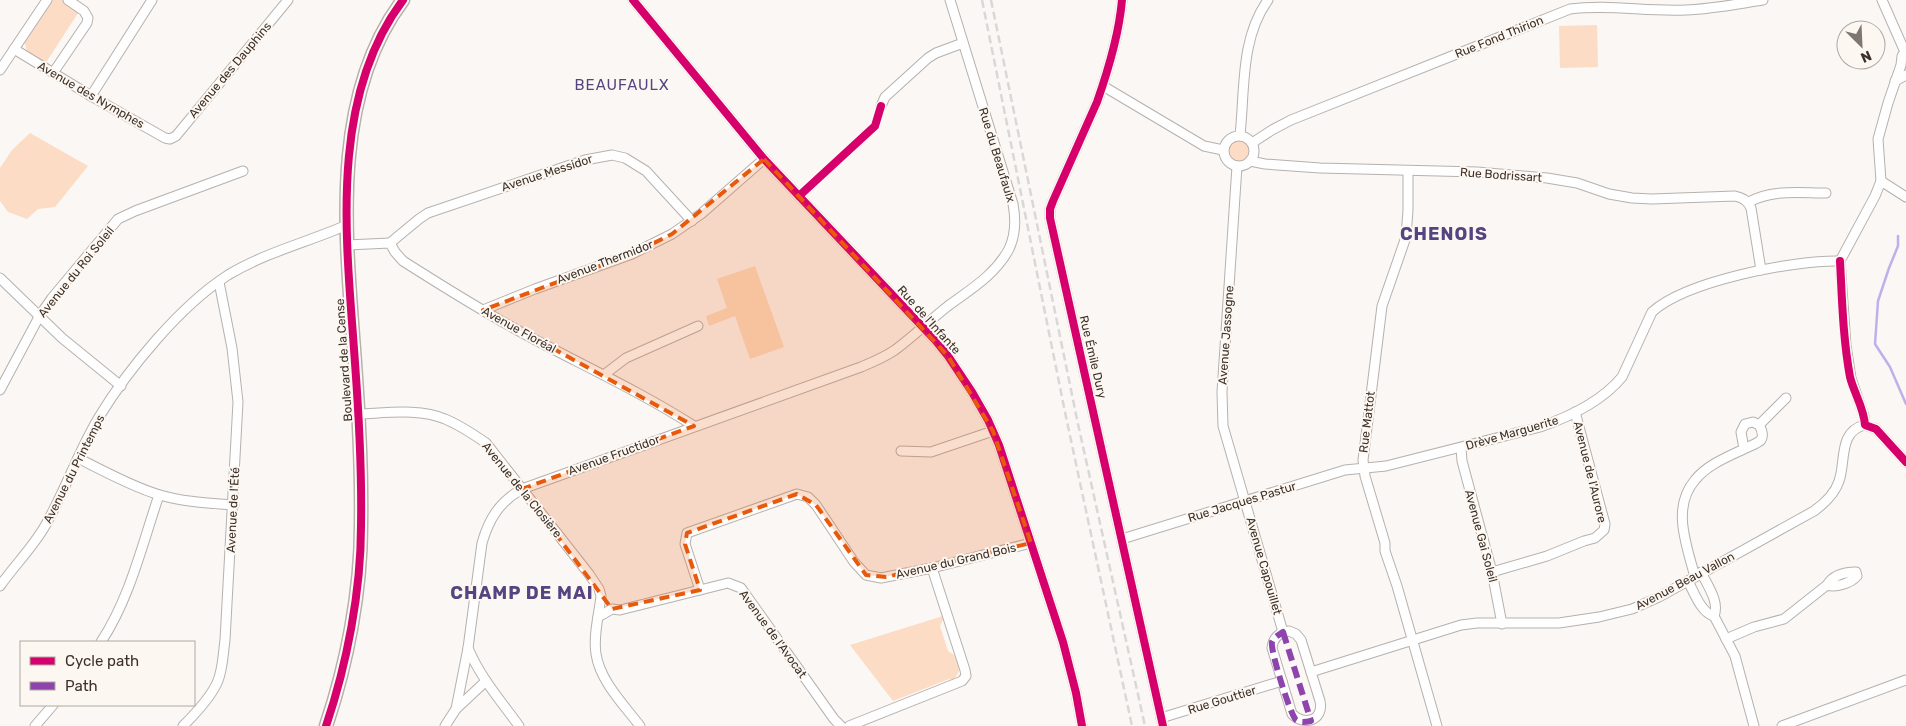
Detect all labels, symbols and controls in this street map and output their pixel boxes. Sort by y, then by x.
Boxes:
street label: Rue Fond Thirion [1453,13,1545,61]
street label: Avenue des Dauphins [186,19,274,121]
north arrow [1836,20,1886,70]
text: N [1858,47,1874,66]
street label: Avenue des Nymphes [35,59,147,131]
district label: BEAUFAULX [575,76,669,94]
street label: Rue du Beaufaulx [976,106,1018,205]
street label: Avenue Messidor [500,152,595,194]
street label: Rue Bodrissart [1459,165,1543,185]
district label: CHENOIS [1400,223,1488,245]
street label: Avenue du Roi Soleil [35,224,117,320]
street label: Avenue Thermidor [555,237,656,287]
street label: Rue de l'Infante [895,283,964,357]
street label: Avenue Jassogne [1216,285,1236,385]
street label: Boulevard de la Cense [333,298,355,422]
street label: Avenue Floréal [480,304,559,356]
street label: Rue Émile Dury [1077,314,1109,400]
street label: Rue Mattot [1356,390,1378,453]
street label: Avenue du Printemps [41,412,107,526]
street label: Drève Marguerite [1464,413,1560,453]
street label: Avenue de l'Aurore [1571,420,1609,524]
street label: Avenue Fructidor [566,432,662,478]
street label: Avenue de la Closière [479,439,565,541]
street label: Avenue de l'Été [224,466,242,553]
street label: Rue Jacques Pastur [1186,479,1298,525]
street label: Avenue Gai Soleil [1462,488,1500,584]
street label: Avenue Capouillet [1243,516,1285,617]
street label: Avenue du Grand Bois [895,540,1017,582]
street label: Avenue Beau Vallon [1633,549,1737,613]
district label: CHAMP DE MAI [450,582,594,604]
street label: Avenue de l'Avocat [736,587,810,681]
legend [20,641,195,706]
text: Cycle path [65,652,139,670]
text: Path [65,677,98,695]
street label: Rue Gouttier [1186,683,1258,717]

